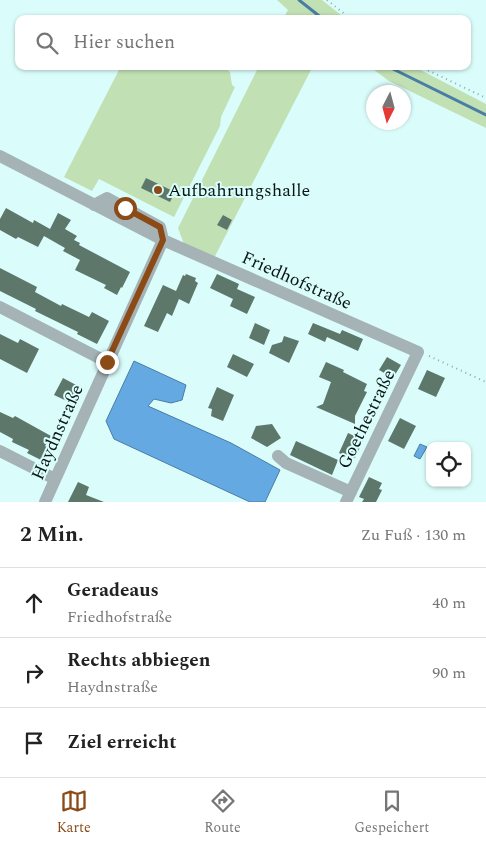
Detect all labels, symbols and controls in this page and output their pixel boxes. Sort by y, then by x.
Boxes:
search box [15,15,471,70]
text: Hier suchen [73,28,175,57]
icon: search [33,29,61,57]
north arrow [366,85,411,130]
place label: Aufbahrungshalle [168,177,310,204]
marker: Aufbahrungshalle [152,184,164,196]
route start [114,197,137,220]
street label: Friedhofstraße [237,244,356,317]
route end [96,351,119,374]
street label: Goethestraße [331,365,402,474]
street label: Haydnstraße [24,380,91,484]
map controls [426,442,471,487]
button: locate [426,442,471,487]
text: 2 Min. [20,519,84,551]
text: Zu Fuß · 130 m [361,523,466,547]
text: Geradeaus [67,576,159,605]
icon: ahead [20,589,48,617]
text: 40 m [432,591,466,615]
text: Friedhofstraße [67,605,172,629]
text: Rechts abbiegen [67,646,211,675]
icon: right [20,659,48,687]
text: 90 m [432,661,466,685]
text: Haydnstraße [67,675,158,699]
text: Ziel erreicht [67,728,177,757]
icon: arrive [20,729,48,757]
tab: Karte [57,787,91,838]
tab: Route [204,787,241,838]
tab: Gespeichert [354,787,429,838]

